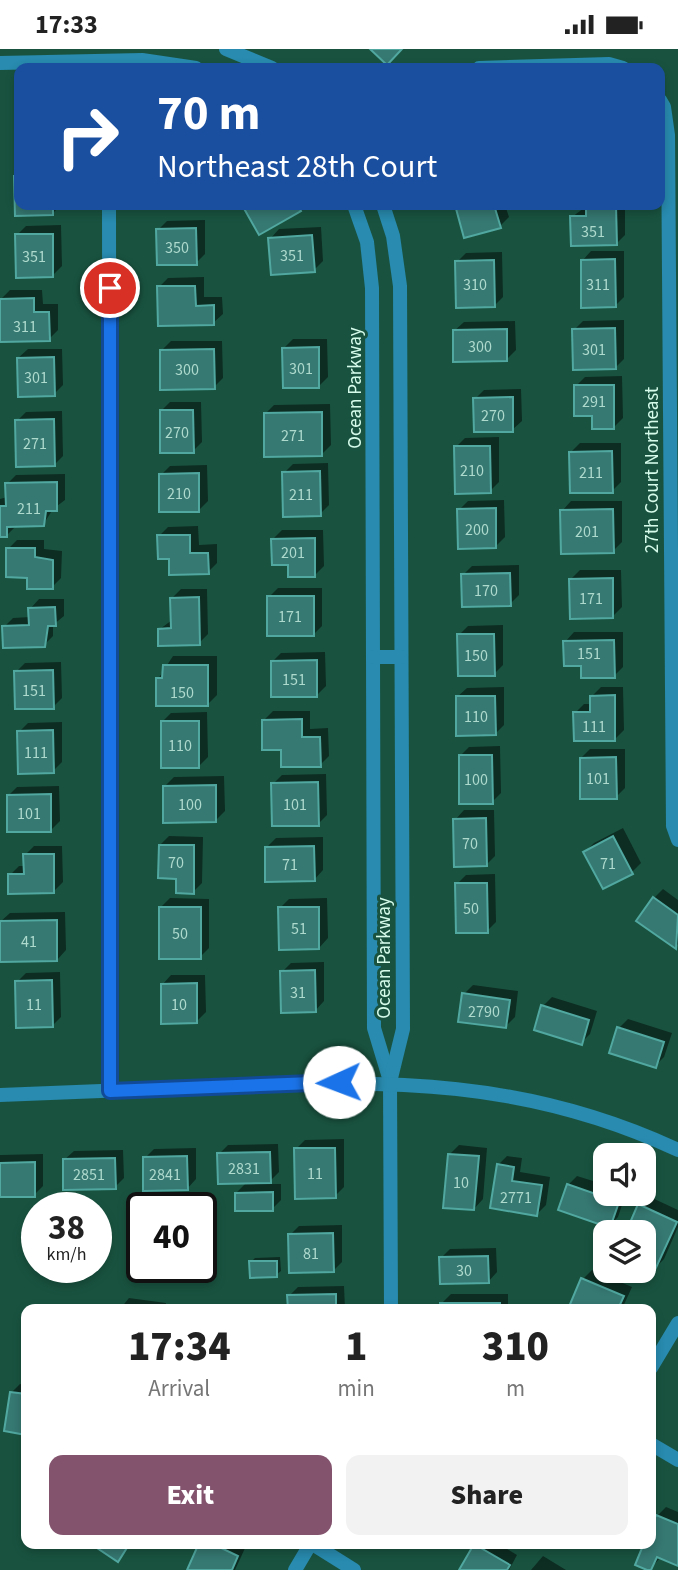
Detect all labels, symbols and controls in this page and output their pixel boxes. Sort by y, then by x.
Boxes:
text: 17:33 [35,6,98,43]
text: 70 m [157,79,261,149]
icon: right [42,91,133,182]
text: Northeast 28th Court [157,144,437,190]
house number: 351 [581,221,605,243]
house number: 350 [165,237,189,259]
house number: 351 [280,245,304,267]
house number: 351 [22,246,46,268]
pin [80,258,140,318]
icon: arrive [91,269,129,307]
house number: 310 [463,274,487,296]
house number: 311 [586,274,610,296]
house number: 311 [13,316,37,338]
street label: Ocean Parkway [342,327,369,449]
house number: 300 [468,336,492,358]
house number: 301 [582,339,606,361]
house number: 301 [289,358,313,380]
house number: 300 [175,359,199,381]
house number: 301 [24,367,48,389]
street label: 27th Court Northeast [639,386,666,553]
house number: 291 [582,391,606,413]
house number: 270 [481,405,505,427]
house number: 270 [165,422,189,444]
house number: 271 [281,425,305,447]
house number: 271 [23,433,47,455]
house number: 210 [460,460,484,482]
house number: 211 [579,462,603,484]
house number: 210 [167,483,191,505]
house number: 211 [289,484,313,506]
house number: 211 [17,498,41,520]
house number: 200 [465,519,489,541]
house number: 201 [575,521,599,543]
house number: 201 [281,542,305,564]
house number: 170 [474,580,498,602]
house number: 171 [579,588,603,610]
house number: 171 [278,606,302,628]
house number: 151 [577,643,601,665]
house number: 150 [464,645,488,667]
house number: 151 [282,669,306,691]
house number: 151 [22,680,46,702]
house number: 150 [170,682,194,704]
house number: 110 [464,706,488,728]
house number: 111 [582,716,606,738]
house number: 110 [168,735,192,757]
house number: 111 [24,742,48,764]
house number: 101 [586,768,610,790]
house number: 100 [464,769,488,791]
house number: 100 [178,794,202,816]
house number: 101 [283,794,307,816]
house number: 101 [17,803,41,825]
house number: 70 [462,833,478,855]
house number: 70 [168,852,184,874]
house number: 71 [600,853,616,875]
house number: 71 [282,854,298,876]
street label: Ocean Parkway [371,897,398,1019]
house number: 50 [463,898,479,920]
house number: 51 [291,918,307,940]
house number: 50 [172,923,188,945]
house number: 41 [21,931,37,953]
house number: 31 [290,982,306,1004]
house number: 11 [26,994,42,1016]
house number: 10 [171,994,187,1016]
house number: 2790 [468,1001,500,1023]
position arrow [302,1045,376,1119]
map controls [593,1143,656,1283]
button: sound [593,1143,656,1206]
house number: 2831 [228,1158,260,1180]
house number: 11 [307,1163,323,1185]
house number: 2851 [73,1164,105,1186]
house number: 2841 [149,1164,181,1186]
house number: 10 [453,1172,469,1194]
house number: 2771 [500,1187,532,1209]
speed limit sign: 40 [126,1192,217,1283]
text: 38 [48,1203,85,1253]
button: layers [593,1220,656,1283]
text: km/h [47,1242,86,1267]
house number: 81 [303,1243,319,1265]
house number: 30 [456,1260,472,1282]
text: 17:34 [128,1317,231,1377]
text: 1 [345,1317,367,1377]
text: 310 [482,1317,549,1377]
text: Arrival [148,1372,210,1405]
text: min [338,1372,375,1405]
text: m [506,1372,525,1405]
button: Exit [49,1455,332,1535]
button: Share [346,1455,628,1535]

